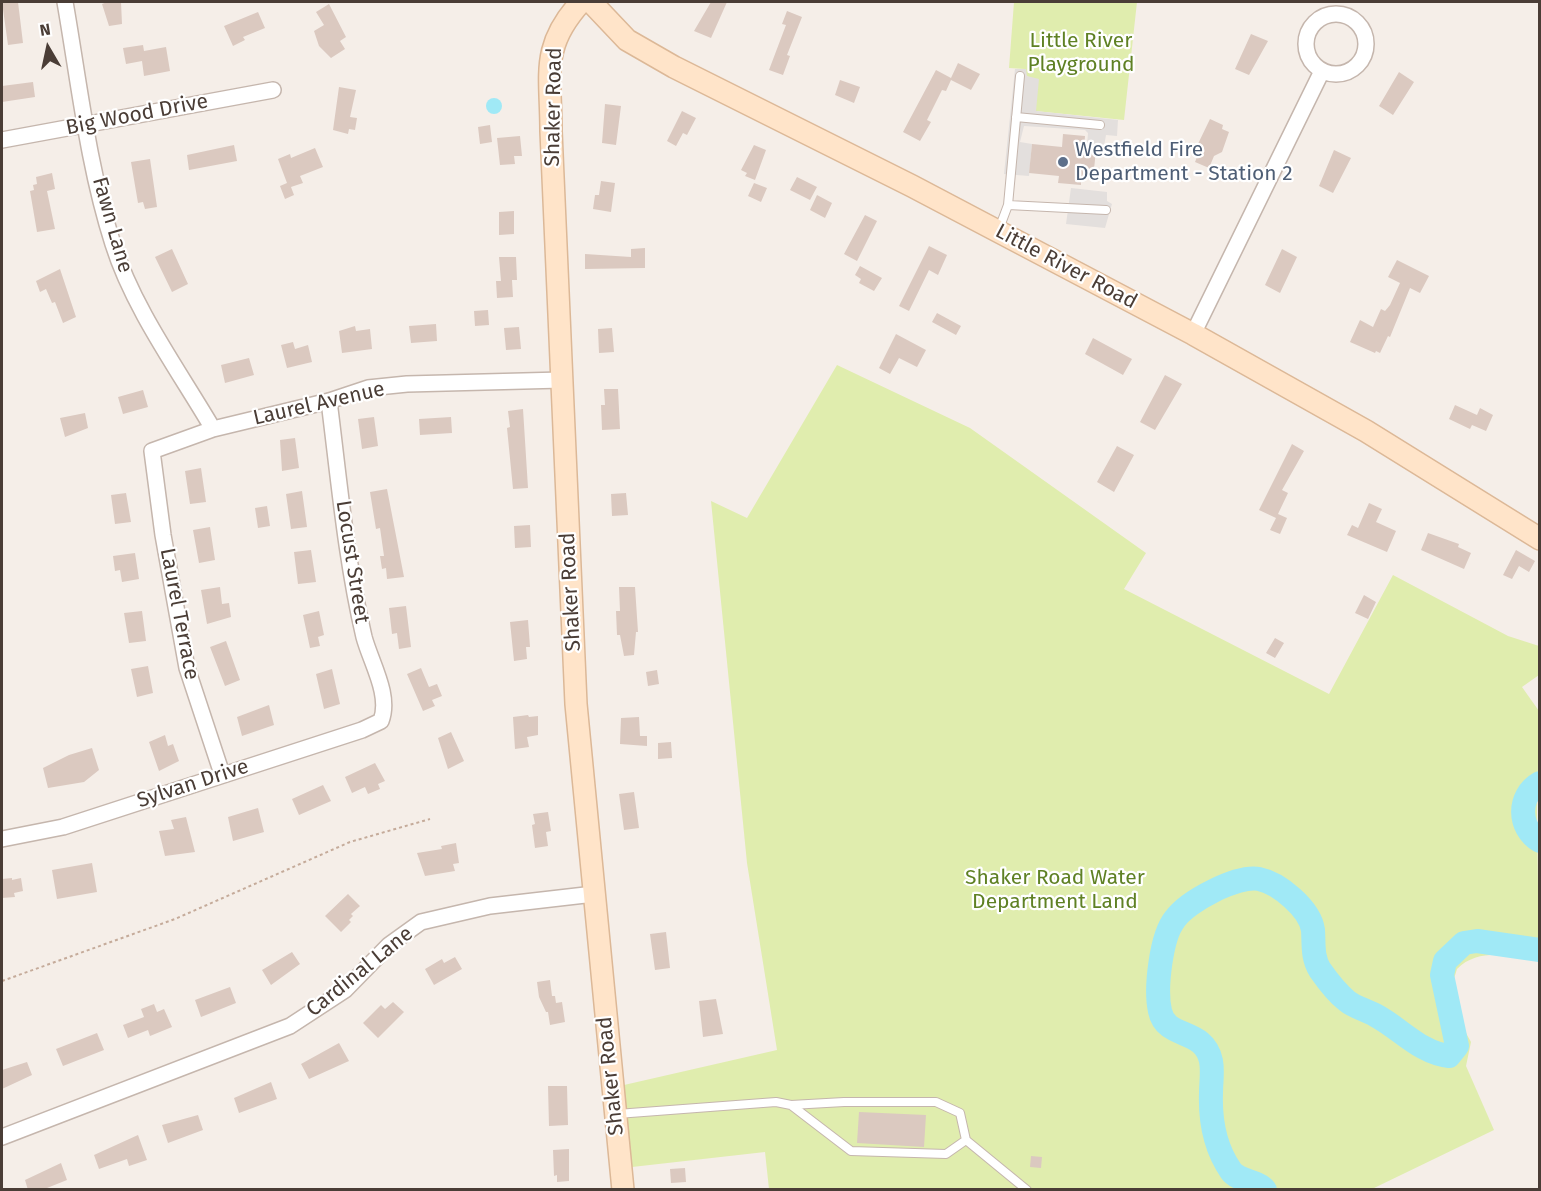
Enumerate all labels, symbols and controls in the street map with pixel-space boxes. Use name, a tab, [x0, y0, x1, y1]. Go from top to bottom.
north arrow	[18, 18, 78, 78]
text: N	[38, 20, 52, 40]
park label: Little River Playground	[1027, 28, 1135, 78]
street label: Shaker Road	[540, 47, 568, 167]
street label: Big Wood Drive	[64, 89, 210, 141]
place label: Westfield Fire Department - Station 2	[1075, 137, 1293, 187]
marker: Westfield Fire Department - Station 2	[1056, 155, 1070, 169]
street label: Fawn Lane	[86, 174, 138, 276]
street label: Little River Road	[991, 219, 1141, 315]
street label: Laurel Avenue	[251, 377, 387, 431]
street label: Locust Street	[330, 499, 374, 625]
street label: Shaker Road	[555, 532, 587, 652]
street label: Laurel Terrace	[154, 546, 204, 682]
street label: Sylvan Drive	[134, 754, 252, 814]
park label: Shaker Road Water Department Land	[965, 865, 1145, 915]
street label: Cardinal Lane	[302, 921, 418, 1023]
street label: Shaker Road	[592, 1015, 630, 1137]

